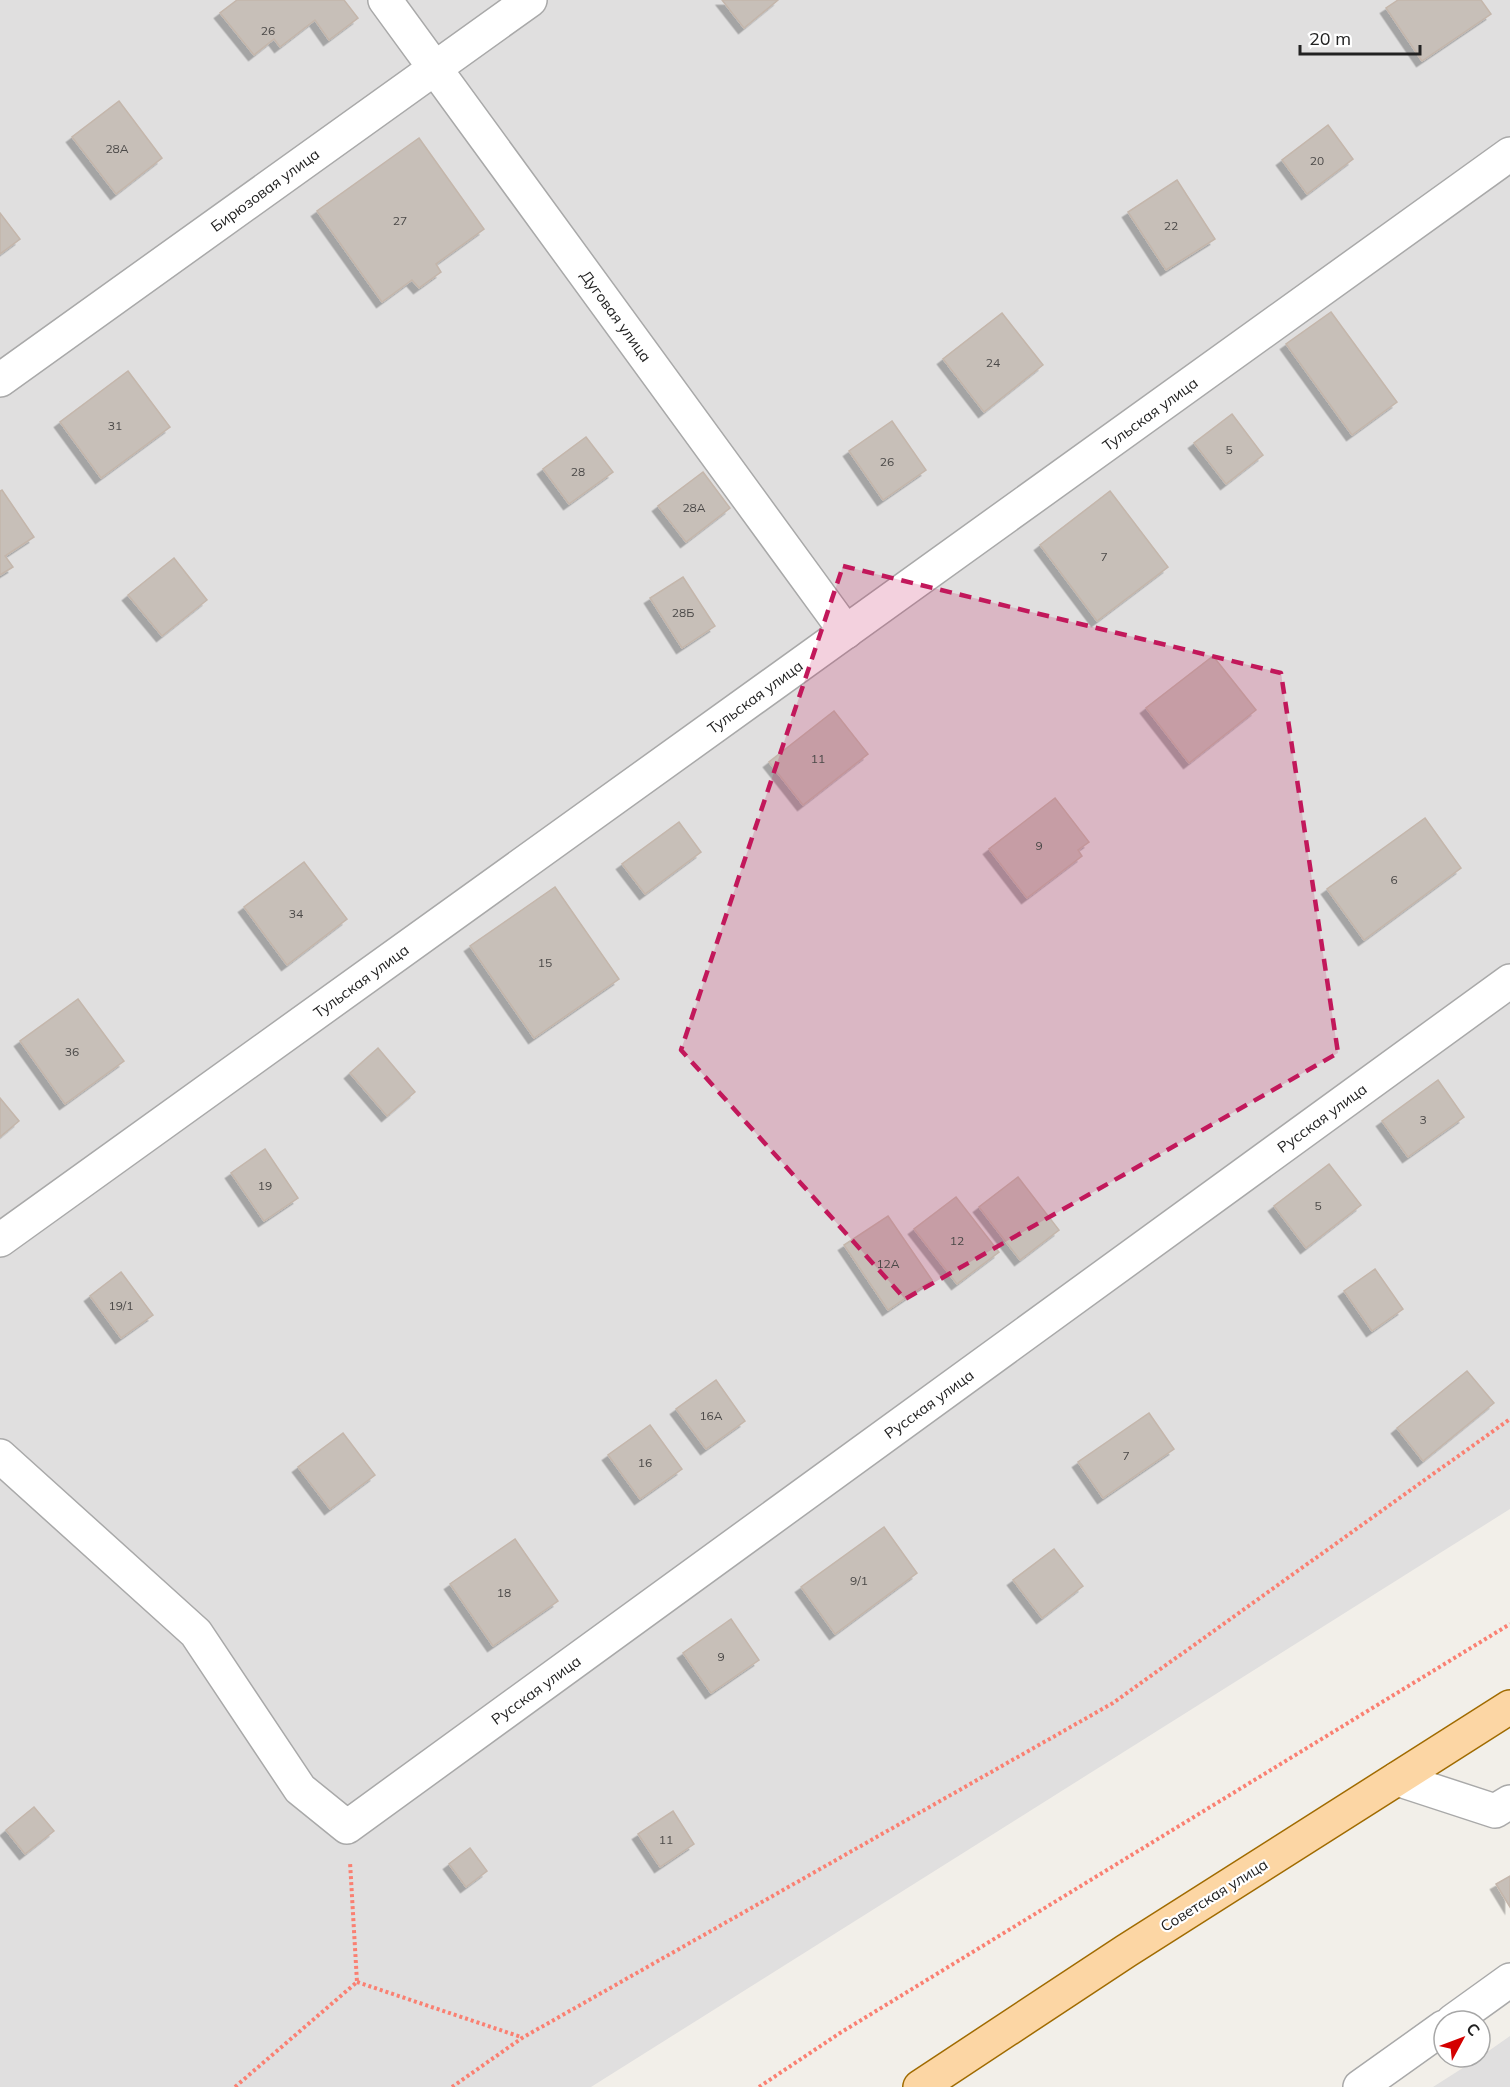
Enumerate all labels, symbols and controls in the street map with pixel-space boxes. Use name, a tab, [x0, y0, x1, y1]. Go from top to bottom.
scale bar	[1300, 18, 1420, 56]
house number: 26	[261, 23, 275, 38]
text: 20 m	[1309, 27, 1351, 50]
house number: 28А	[105, 141, 129, 156]
street label: Бирюзовая улица	[207, 144, 323, 236]
house number: 20	[1310, 153, 1324, 168]
house number: 27	[393, 213, 407, 228]
house number: 22	[1164, 218, 1178, 233]
street label: Дуговая улица	[576, 266, 656, 366]
house number: 24	[986, 355, 1000, 370]
street label: Тульская улица	[1099, 373, 1201, 455]
house number: 31	[108, 418, 122, 433]
house number: 5	[1225, 442, 1233, 457]
house number: 26	[880, 454, 894, 469]
house number: 28	[571, 464, 585, 479]
house number: 28А	[682, 500, 706, 515]
house number: 7	[1100, 549, 1108, 564]
house number: 28Б	[672, 605, 694, 620]
street label: Тульская улица	[704, 656, 806, 738]
house number: 11	[811, 751, 825, 766]
house number: 9	[1035, 838, 1043, 853]
house number: 6	[1390, 872, 1398, 887]
house number: 34	[289, 906, 303, 921]
street label: Тульская улица	[310, 940, 412, 1022]
house number: 15	[538, 955, 552, 970]
house number: 36	[65, 1044, 79, 1059]
street label: Русская улица	[1274, 1079, 1370, 1157]
house number: 3	[1419, 1112, 1427, 1127]
house number: 19	[258, 1178, 272, 1193]
house number: 5	[1314, 1198, 1322, 1213]
house number: 12	[950, 1233, 964, 1248]
house number: 12А	[876, 1256, 900, 1271]
house number: 19/1	[108, 1298, 134, 1313]
street label: Русская улица	[881, 1365, 977, 1443]
house number: 16А	[699, 1408, 723, 1423]
house number: 7	[1122, 1448, 1130, 1463]
house number: 16	[638, 1455, 652, 1470]
house number: 9/1	[850, 1573, 868, 1588]
house number: 18	[497, 1585, 511, 1600]
house number: 9	[717, 1649, 725, 1664]
street label: Русская улица	[488, 1651, 584, 1729]
house number: 11	[659, 1832, 673, 1847]
street label: Советская улица	[1157, 1854, 1271, 1936]
north arrow	[1432, 2009, 1492, 2069]
text: С	[1462, 2018, 1484, 2040]

